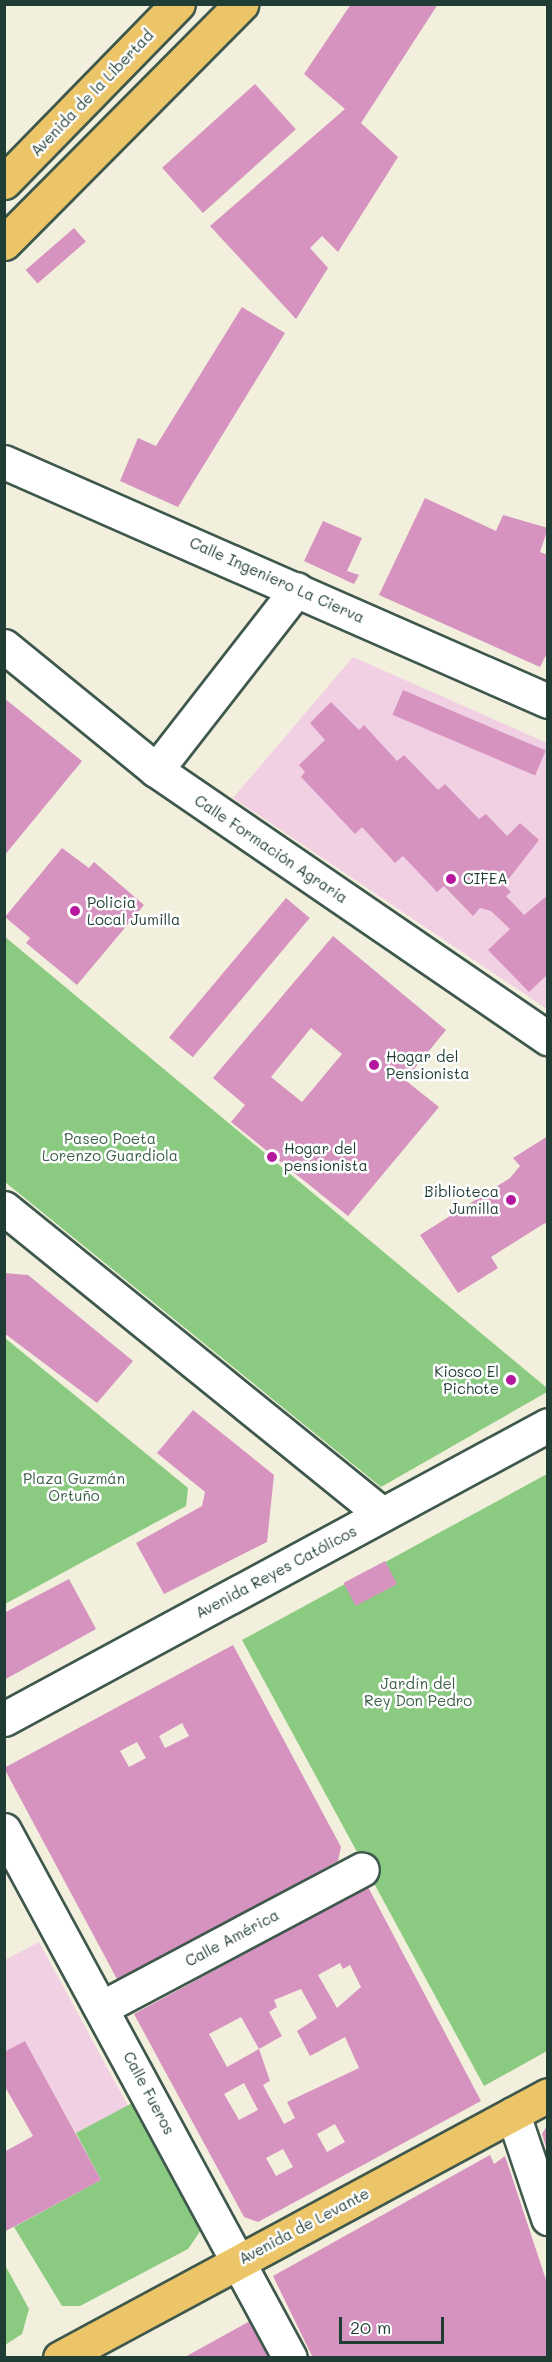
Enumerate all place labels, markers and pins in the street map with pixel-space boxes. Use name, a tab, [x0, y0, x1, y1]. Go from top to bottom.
place label: CIFEA	[463, 870, 508, 888]
marker: CIFEA	[444, 872, 458, 886]
place label: Policia Local Jumilla	[87, 893, 180, 928]
marker: Policia Local Jumilla	[68, 904, 82, 918]
place label: Hogar del Pensionista	[386, 1047, 470, 1082]
marker: Hogar del Pensionista	[367, 1058, 381, 1072]
place label: Hogar del pensionista	[284, 1139, 368, 1174]
marker: Hogar del pensionista	[265, 1150, 279, 1164]
place label: Biblioteca Jumilla	[424, 1182, 499, 1217]
marker: Biblioteca Jumilla	[504, 1193, 518, 1207]
place label: Kiosco El Pichote	[434, 1362, 499, 1397]
marker: Kiosco El Pichote	[504, 1373, 518, 1387]

